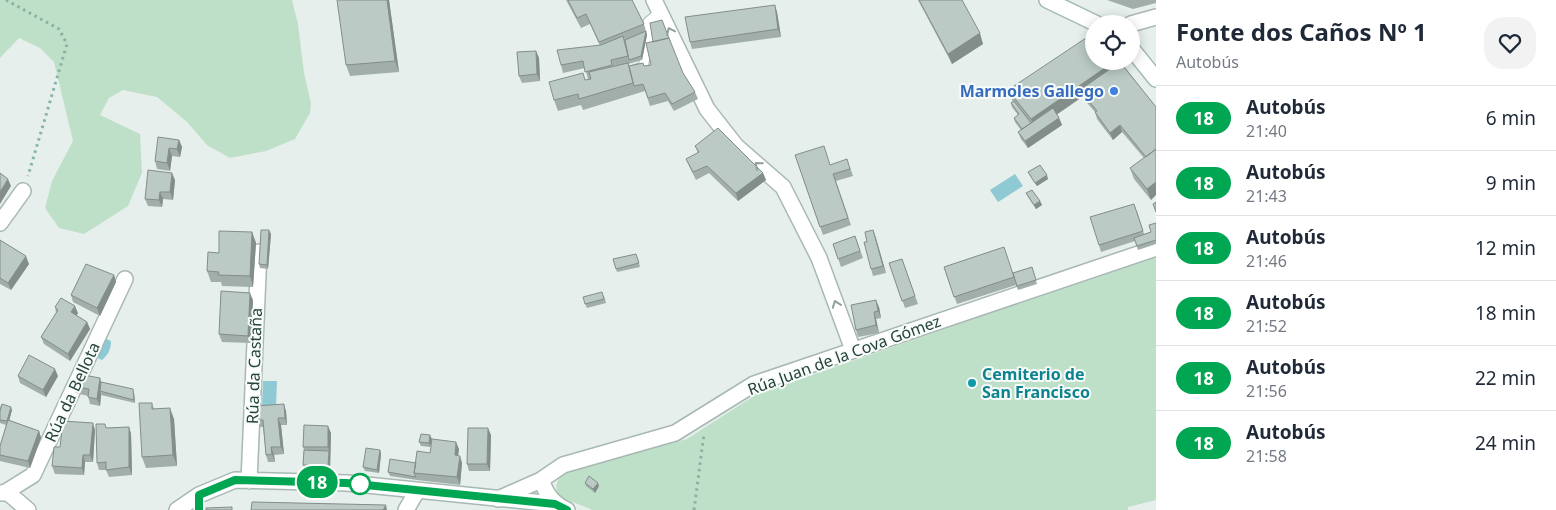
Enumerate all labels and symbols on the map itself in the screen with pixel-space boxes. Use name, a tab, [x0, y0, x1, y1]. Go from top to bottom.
one-way arrow	[666, 27, 677, 36]
place label: Marmoles Gallego	[960, 80, 1104, 102]
marker: Marmoles Gallego	[1108, 85, 1120, 97]
one-way arrow	[754, 162, 763, 171]
one-way arrow	[832, 301, 842, 309]
street label: Rúa da Castaña	[241, 307, 267, 425]
street label: Rúa Juan de la Cova Gómez	[744, 310, 944, 400]
street label: Rúa da Bellota	[39, 338, 105, 446]
place label: Cemiterio de San Francisco	[982, 363, 1090, 403]
marker: Cemiterio de San Francisco	[966, 377, 978, 389]
line badge: 18	[294, 466, 340, 498]
unlabelled marker	[349, 473, 371, 495]

